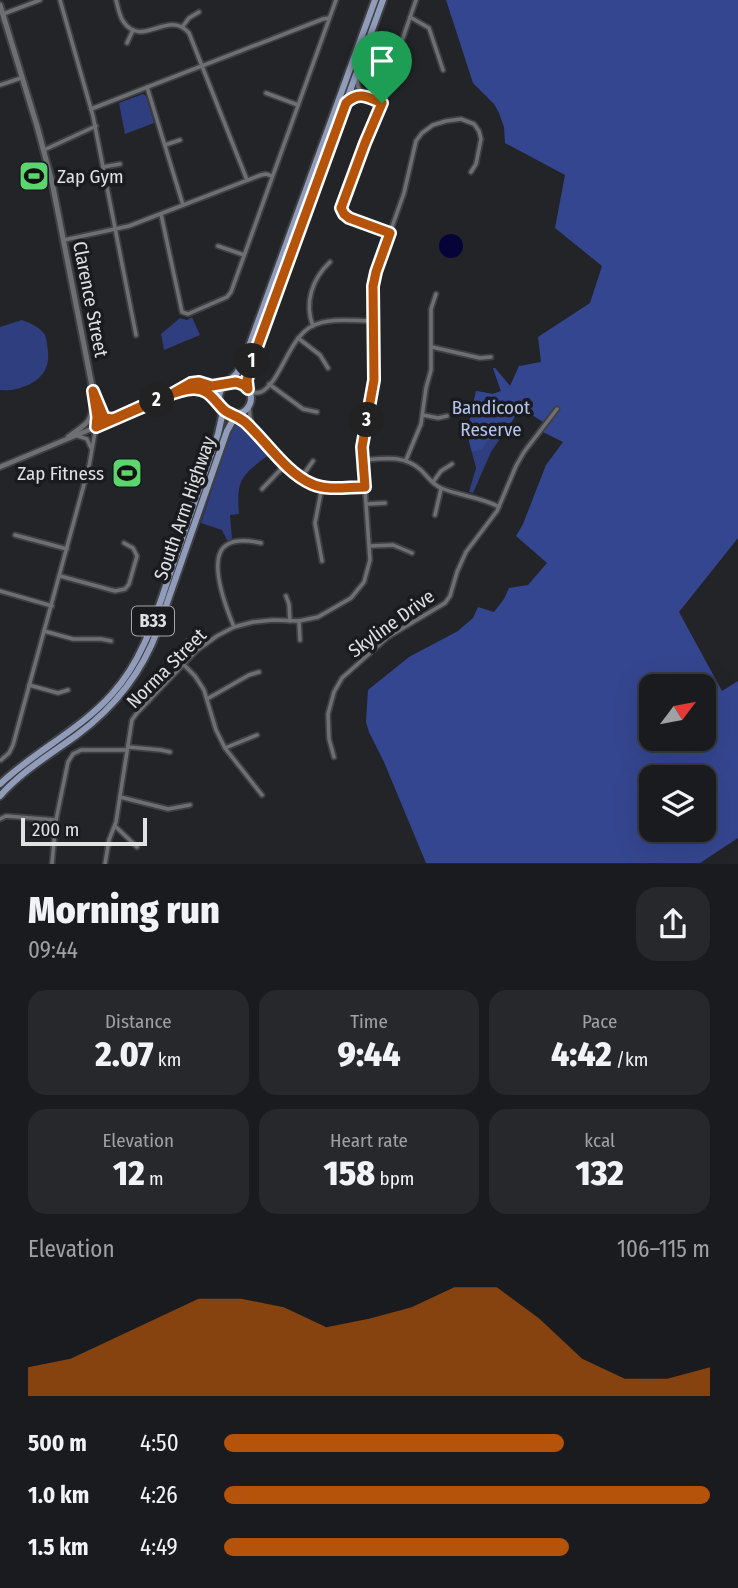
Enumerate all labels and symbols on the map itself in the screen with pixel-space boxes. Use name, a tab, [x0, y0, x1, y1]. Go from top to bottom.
pin	[352, 31, 412, 103]
sports icon: Zap Gym	[17, 159, 51, 193]
place label: Zap Gym	[57, 165, 124, 188]
street label: Clarence Street	[68, 239, 113, 360]
pin: 1	[234, 344, 270, 378]
pin: 2	[140, 382, 174, 418]
park label: Bandicoot Reserve	[452, 396, 531, 441]
pin: 3	[350, 402, 384, 438]
street label: South Arm Highway	[149, 433, 220, 583]
sports icon: Zap Fitness	[110, 456, 144, 490]
place label: Zap Fitness	[17, 462, 104, 485]
street label: Skyline Drive	[344, 585, 439, 662]
road number: B33	[132, 606, 174, 636]
street label: Norma Street	[122, 623, 212, 713]
north arrow	[639, 674, 716, 751]
scale bar	[21, 814, 147, 846]

